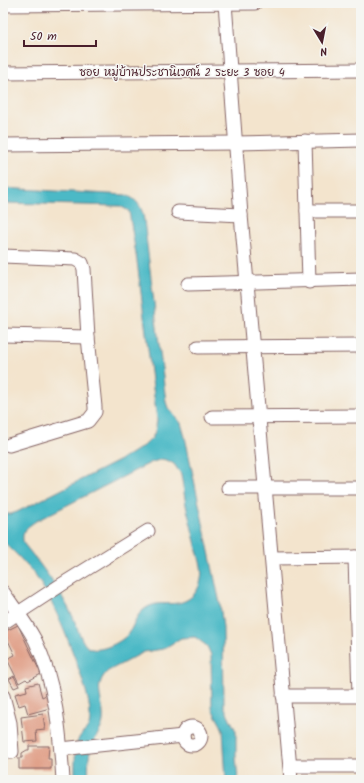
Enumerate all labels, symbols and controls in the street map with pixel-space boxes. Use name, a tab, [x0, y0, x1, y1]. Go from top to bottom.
scale bar	[24, 22, 96, 48]
north arrow	[302, 22, 342, 62]
text: 50 m	[30, 27, 57, 46]
text: N	[319, 41, 329, 60]
street label: ซอย หมู่บ้านประชานิเวศน์ 2 ระยะ 3 ซอย 4	[79, 64, 285, 82]

